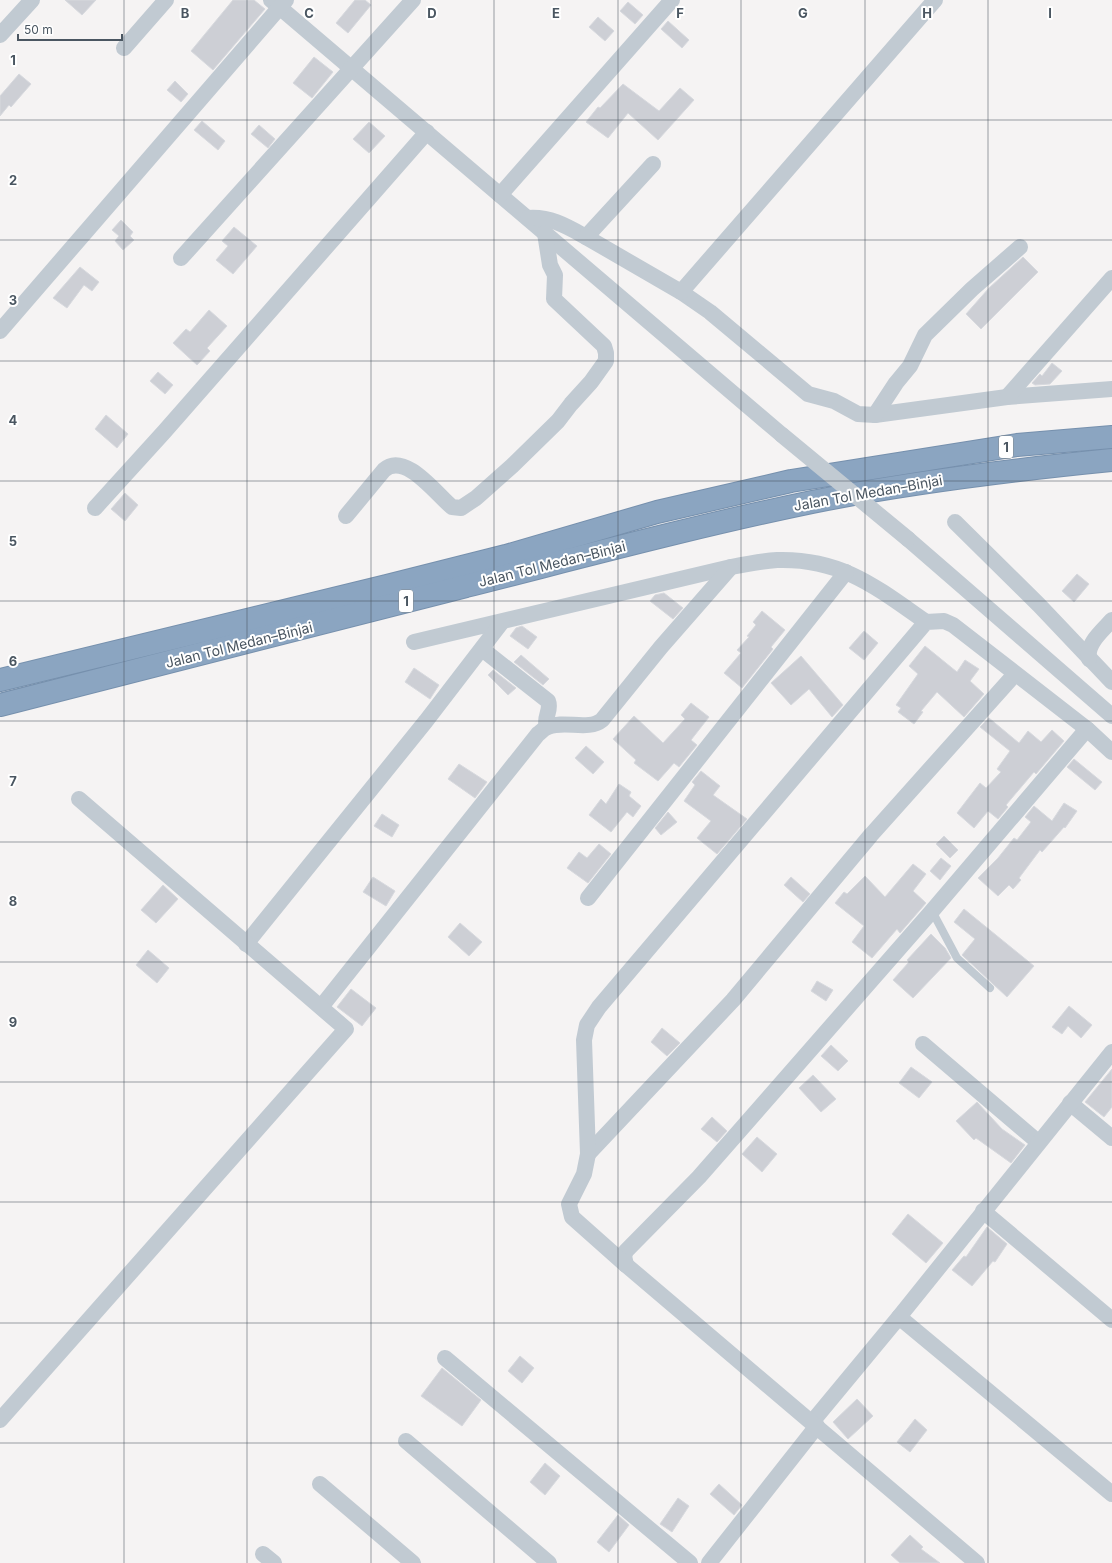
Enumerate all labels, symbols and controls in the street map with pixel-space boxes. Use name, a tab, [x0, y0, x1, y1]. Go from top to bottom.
text: B	[181, 5, 190, 21]
text: C	[304, 5, 314, 21]
text: D	[427, 5, 437, 21]
text: E	[552, 5, 560, 21]
text: F	[676, 5, 684, 21]
text: G	[798, 5, 808, 21]
text: H	[922, 5, 932, 21]
text: I	[1048, 5, 1052, 21]
scale bar	[18, 16, 122, 42]
text: 50 m	[24, 22, 53, 37]
text: 1	[10, 52, 16, 68]
text: 2	[9, 172, 17, 188]
text: 3	[9, 292, 17, 308]
text: 4	[9, 412, 18, 428]
road number: 1	[999, 436, 1013, 458]
street label: Jalan Tol Medan–Binjai	[792, 471, 944, 514]
text: 5	[9, 533, 17, 549]
street label: Jalan Tol Medan–Binjai	[477, 537, 627, 590]
road number: 1	[399, 590, 413, 612]
street label: Jalan Tol Medan–Binjai	[164, 618, 314, 671]
text: 6	[9, 653, 17, 669]
text: 7	[9, 773, 17, 789]
text: 8	[9, 893, 17, 909]
text: 9	[9, 1014, 17, 1030]

